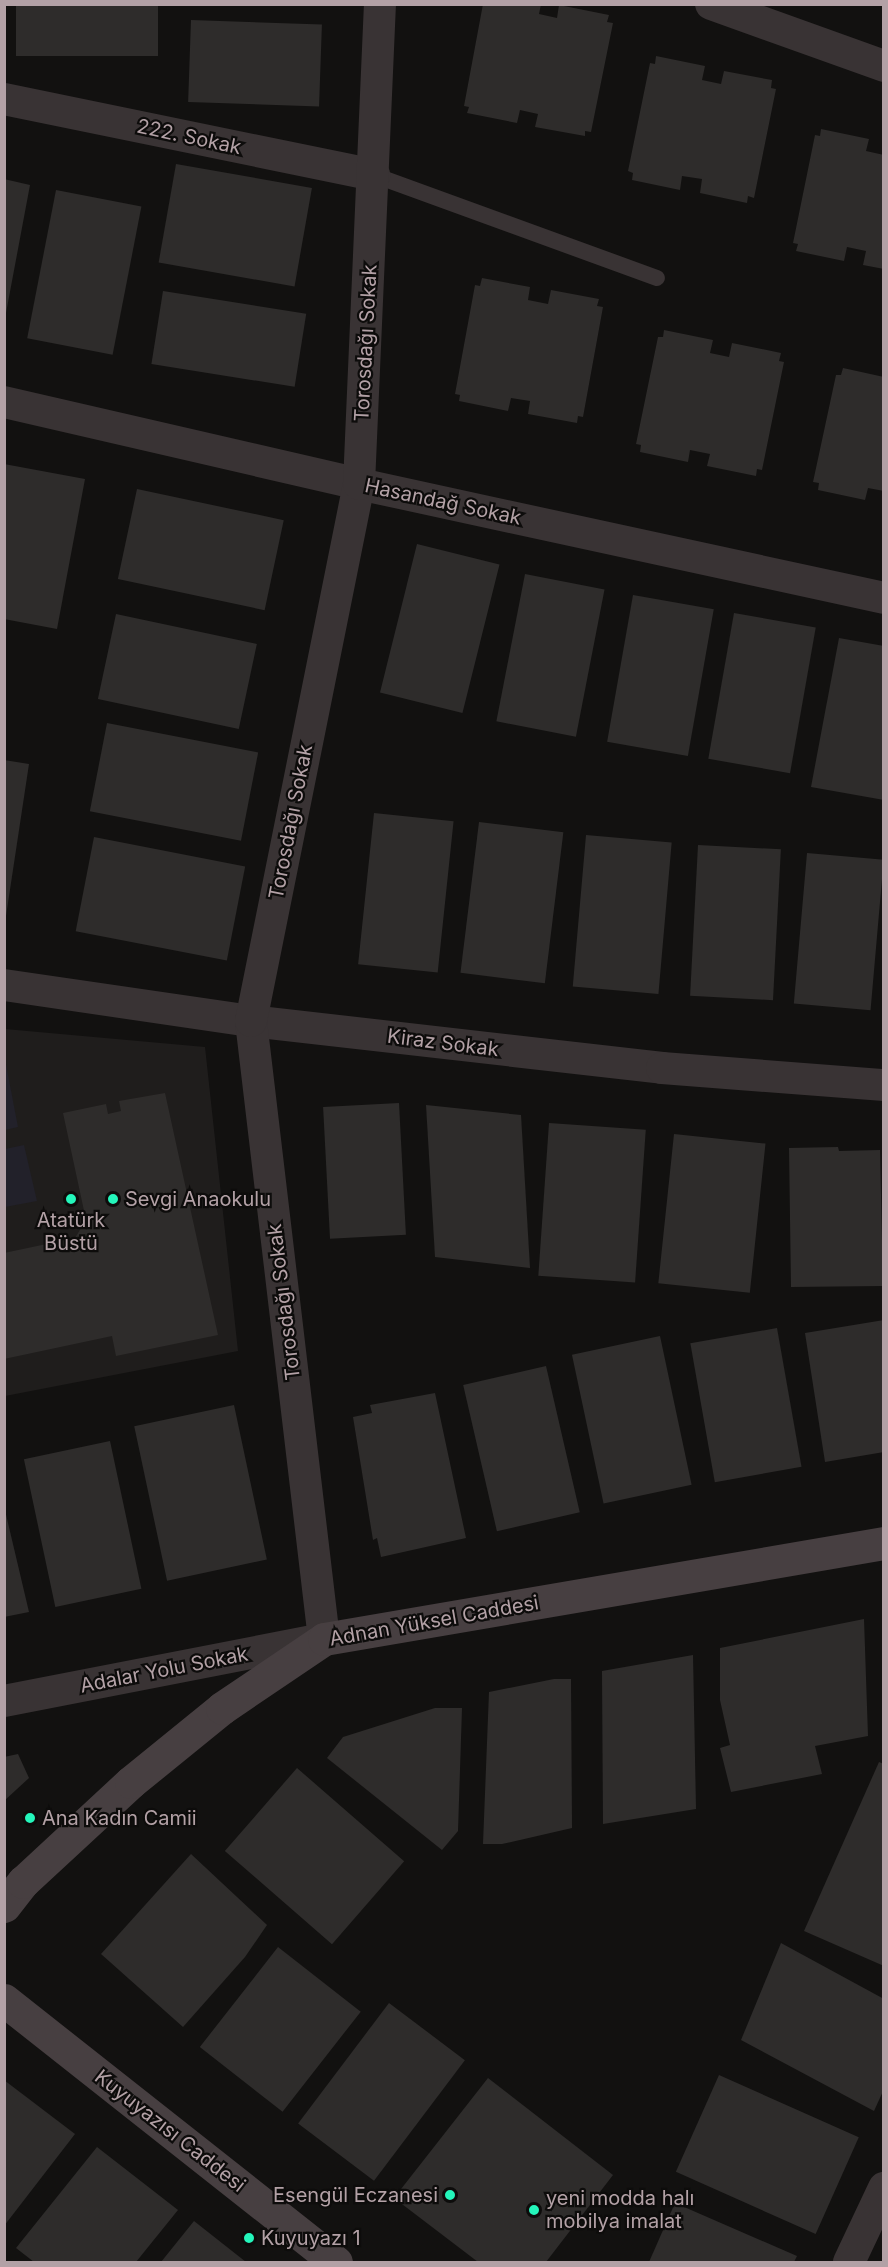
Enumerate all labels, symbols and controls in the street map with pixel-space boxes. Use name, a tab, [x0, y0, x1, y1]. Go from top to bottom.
street label: 222. Sokak	[135, 114, 243, 160]
street label: Torosdağı Sokak	[350, 264, 382, 422]
street label: Hasandağ Sokak	[363, 474, 523, 530]
street label: Torosdağı Sokak	[264, 743, 318, 901]
street label: Kiraz Sokak	[386, 1024, 500, 1062]
place label: Sevgi Anaokulu	[125, 1187, 271, 1211]
marker: Atatürk Büstü	[64, 1192, 78, 1206]
marker: Sevgi Anaokulu	[106, 1192, 120, 1206]
place label: Atatürk Büstü	[37, 1208, 105, 1255]
street label: Torosdağı Sokak	[263, 1222, 305, 1382]
street label: Adnan Yüksel Caddesi	[327, 1591, 541, 1651]
street label: Adalar Yolu Sokak	[78, 1642, 250, 1698]
place label: Ana Kadın Camii	[42, 1806, 197, 1830]
marker: Ana Kadın Camii	[23, 1811, 37, 1825]
street label: Kuyuyazısı Caddesi	[90, 2065, 250, 2197]
place label: Esengül Eczanesi	[273, 2183, 438, 2207]
place label: yeni modda halı mobilya imalat	[546, 2186, 694, 2233]
marker: Esengül Eczanesi	[443, 2188, 457, 2202]
marker: yeni modda halı mobilya imalat	[527, 2203, 541, 2217]
place label: Kuyuyazı 1	[261, 2226, 361, 2250]
marker: Kuyuyazı 1	[242, 2231, 256, 2245]

